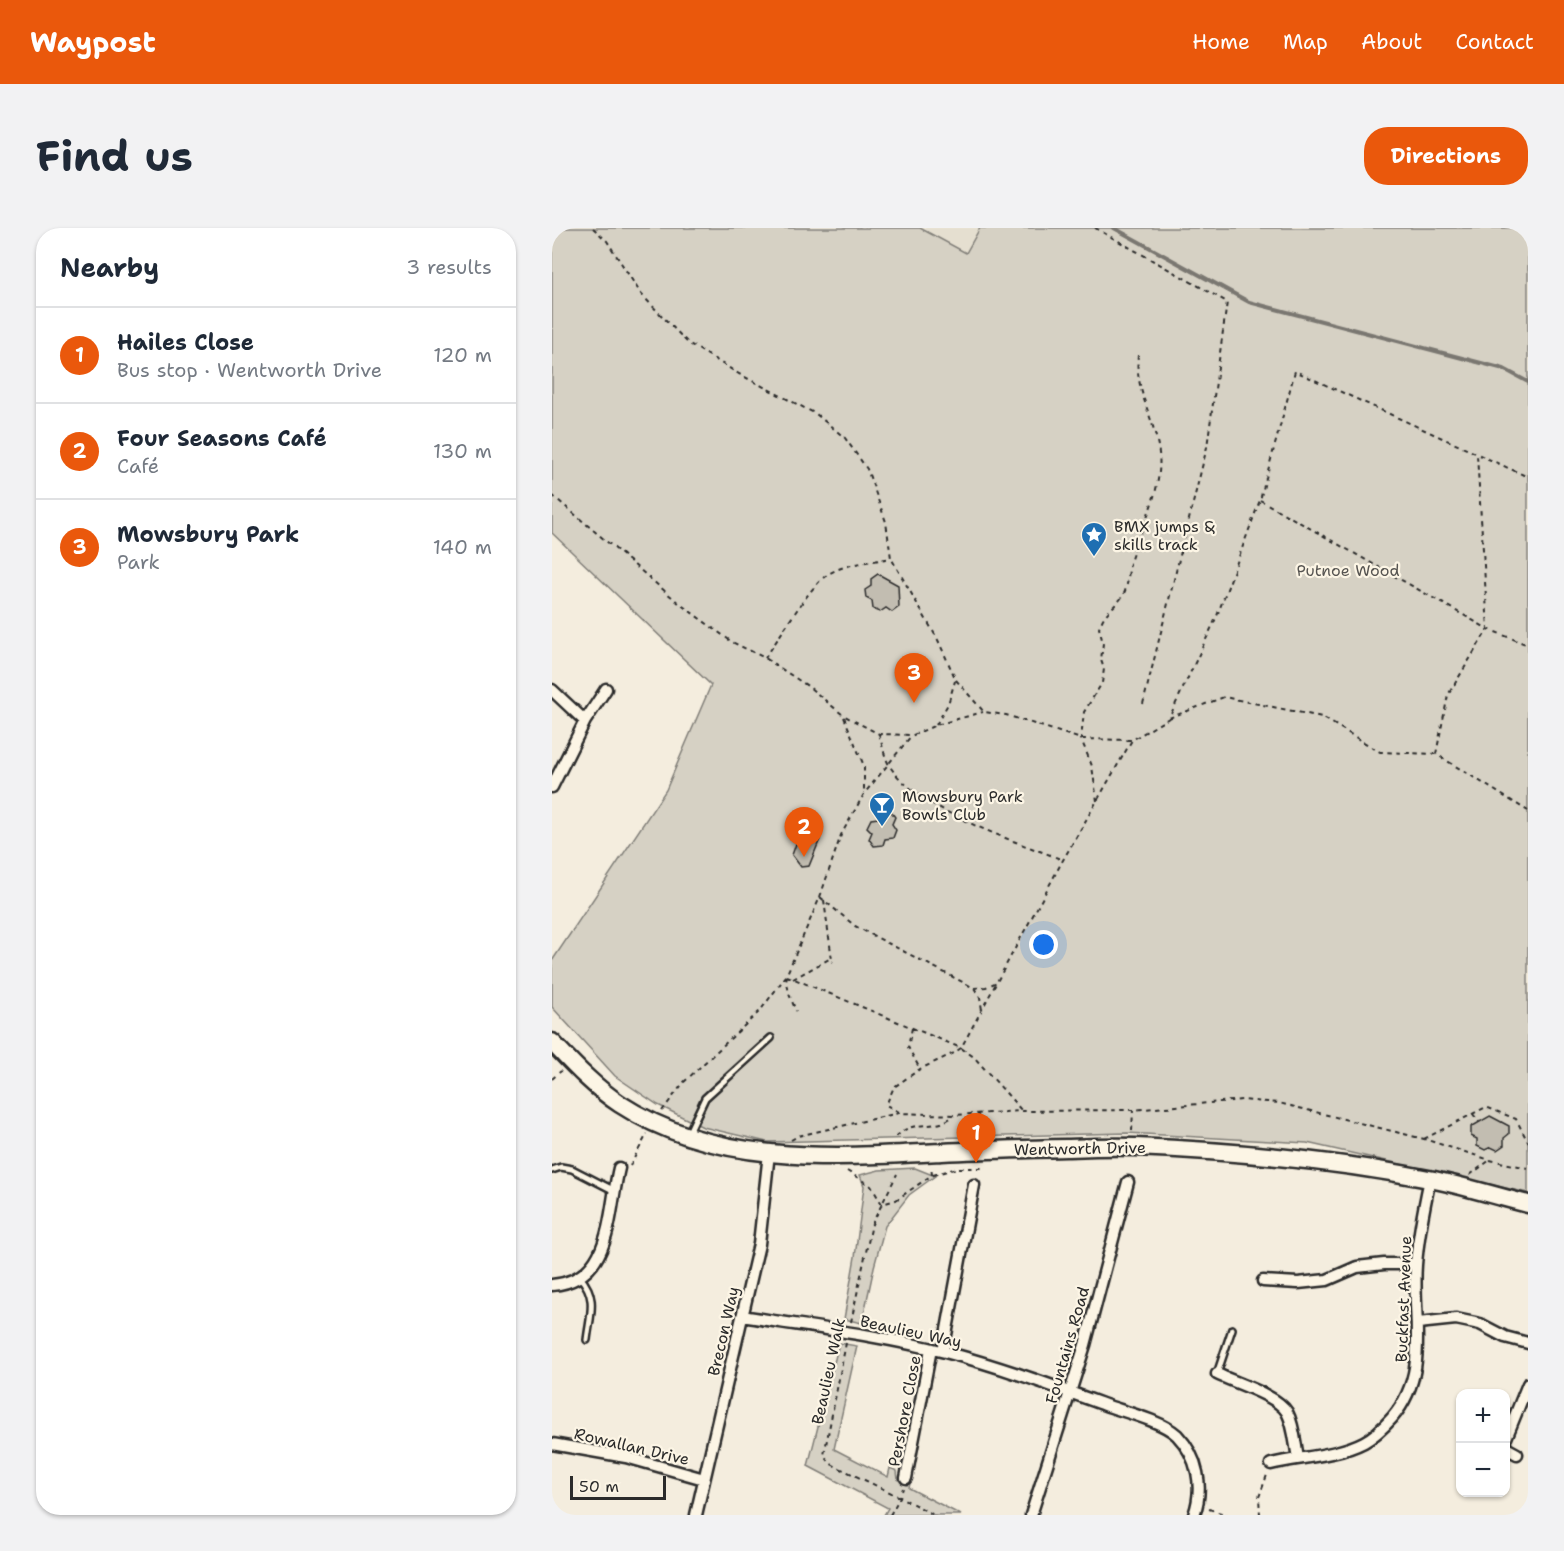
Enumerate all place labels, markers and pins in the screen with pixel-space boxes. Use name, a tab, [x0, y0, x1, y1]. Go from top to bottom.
place label: BMX jumps & skills track	[1114, 516, 1215, 555]
place icon: BMX jumps & skills track	[1079, 520, 1109, 558]
pin: 3	[894, 654, 934, 703]
place label: Mowsbury Park Bowls Club	[902, 786, 1023, 825]
bar icon: Mowsbury Park Bowls Club	[867, 790, 897, 828]
pin: 2	[784, 808, 824, 857]
pin: 1	[956, 1114, 996, 1163]

